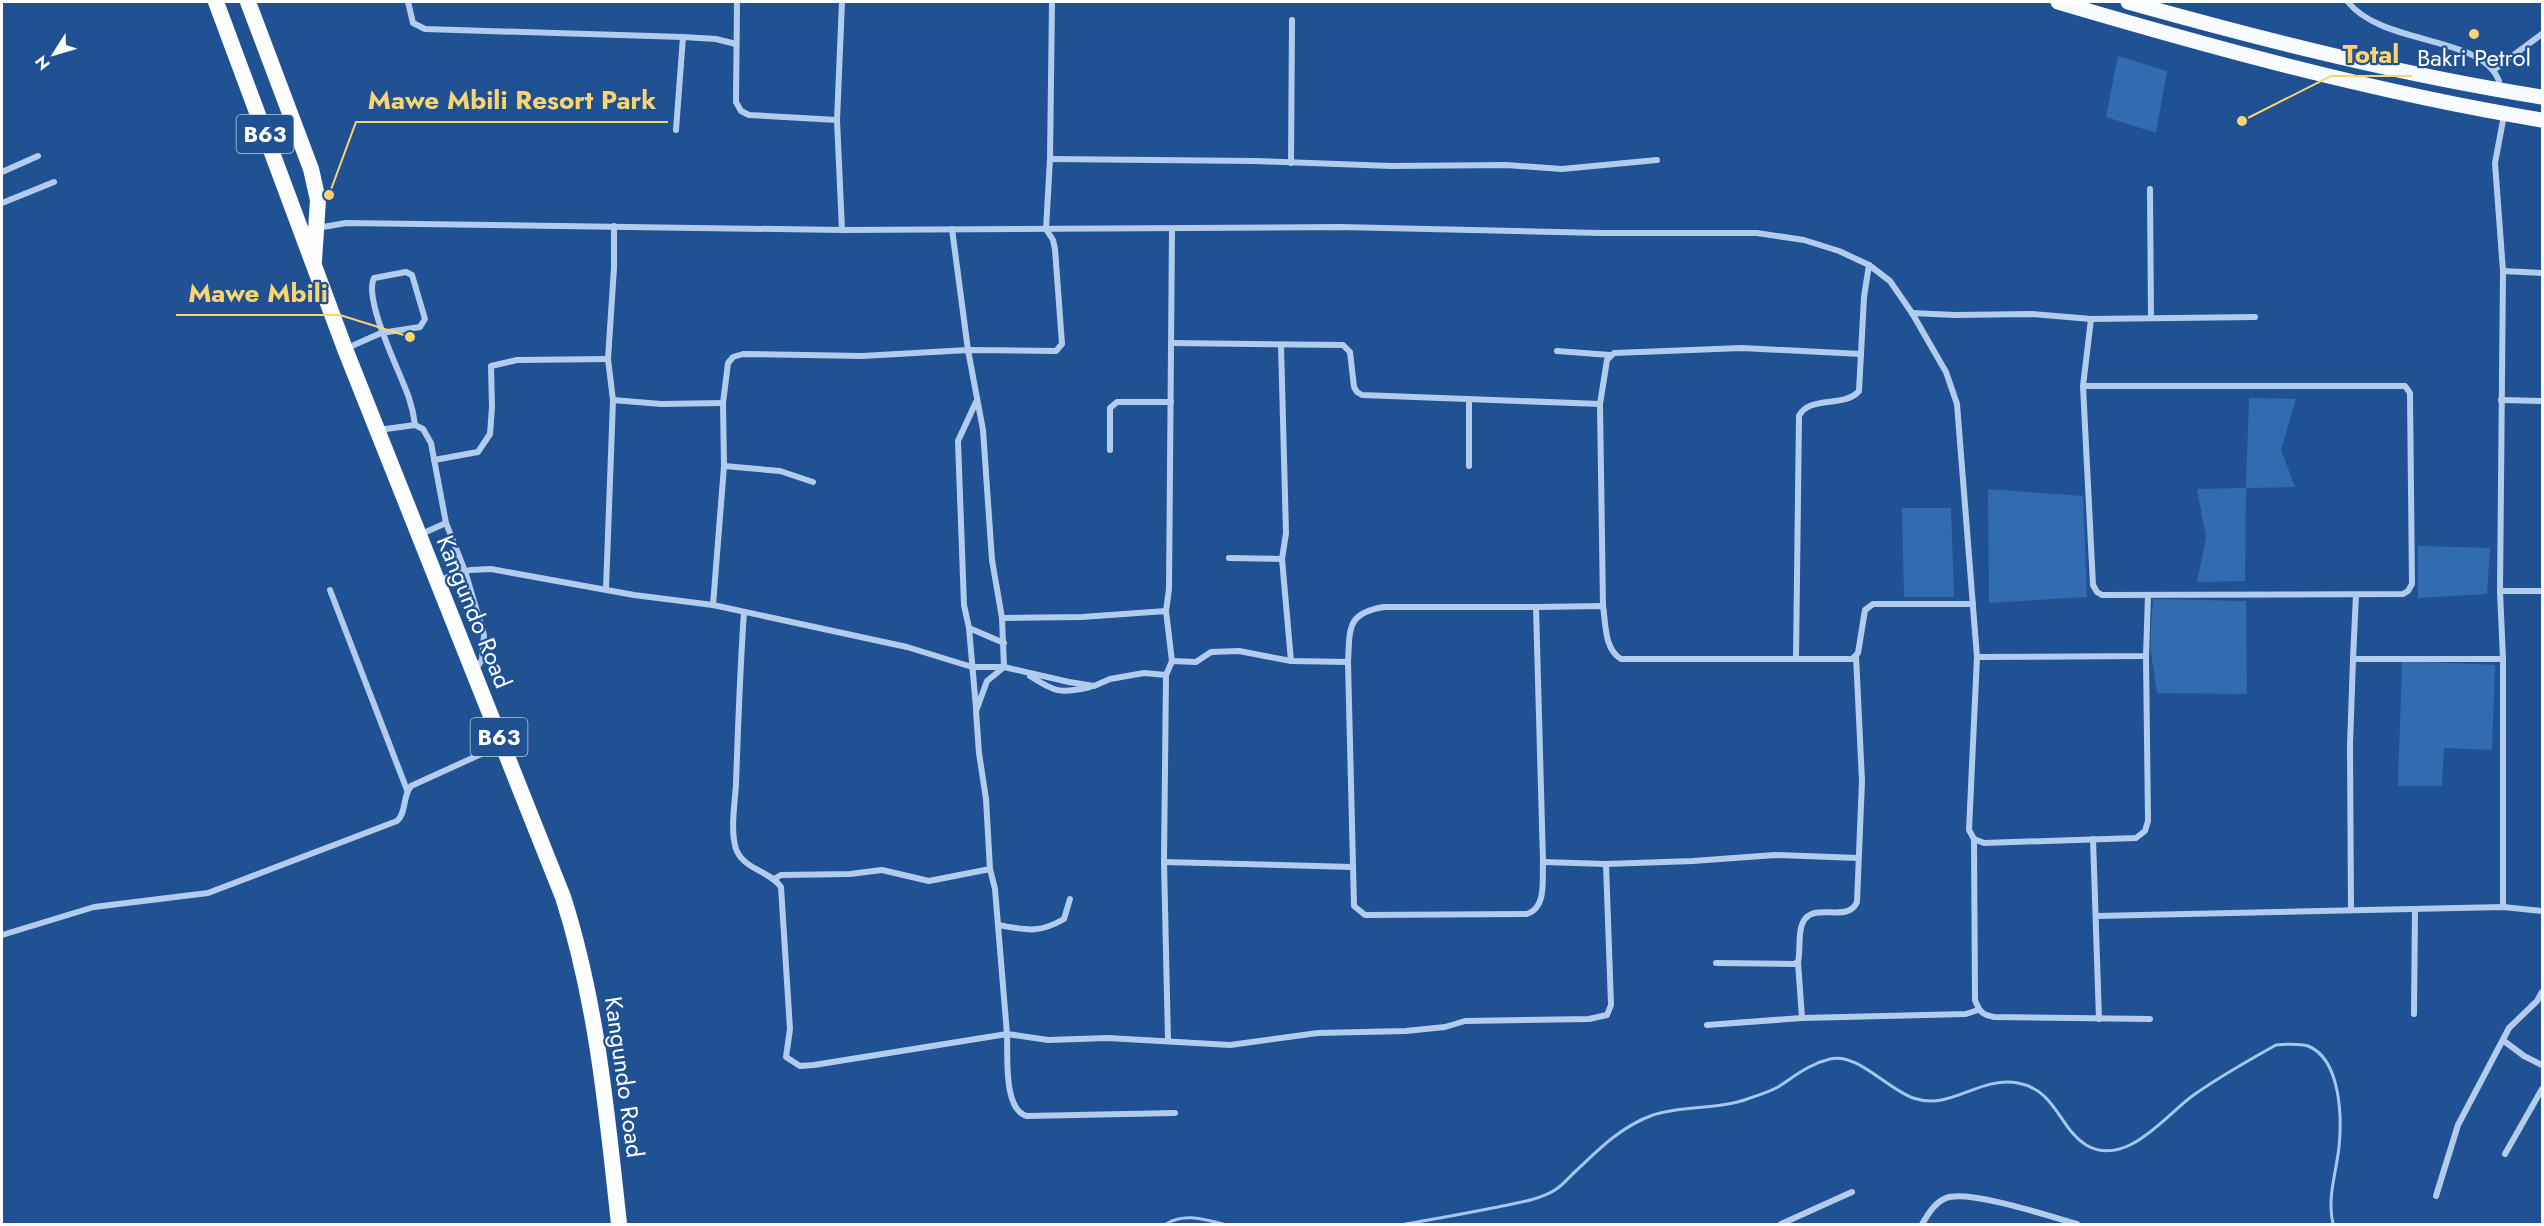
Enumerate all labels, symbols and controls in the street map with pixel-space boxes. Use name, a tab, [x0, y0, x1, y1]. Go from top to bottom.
north arrow	[24, 24, 84, 84]
marker: Bakri Petrol	[2467, 27, 2481, 41]
callout: Total	[2331, 32, 2412, 76]
text: Total	[2343, 35, 2399, 73]
place label: Bakri Petrol	[2417, 40, 2531, 75]
text: N	[29, 51, 55, 75]
callout: Mawe Mbili Resort Park	[356, 78, 668, 122]
text: Mawe Mbili Resort Park	[368, 81, 656, 119]
road number: B63	[236, 115, 294, 153]
callout: Mawe Mbili	[176, 271, 340, 315]
text: Mawe Mbili	[188, 274, 328, 312]
street label: Kangundo Road	[428, 530, 521, 694]
road number: B63	[470, 718, 528, 756]
street label: Kangundo Road	[596, 994, 653, 1160]

